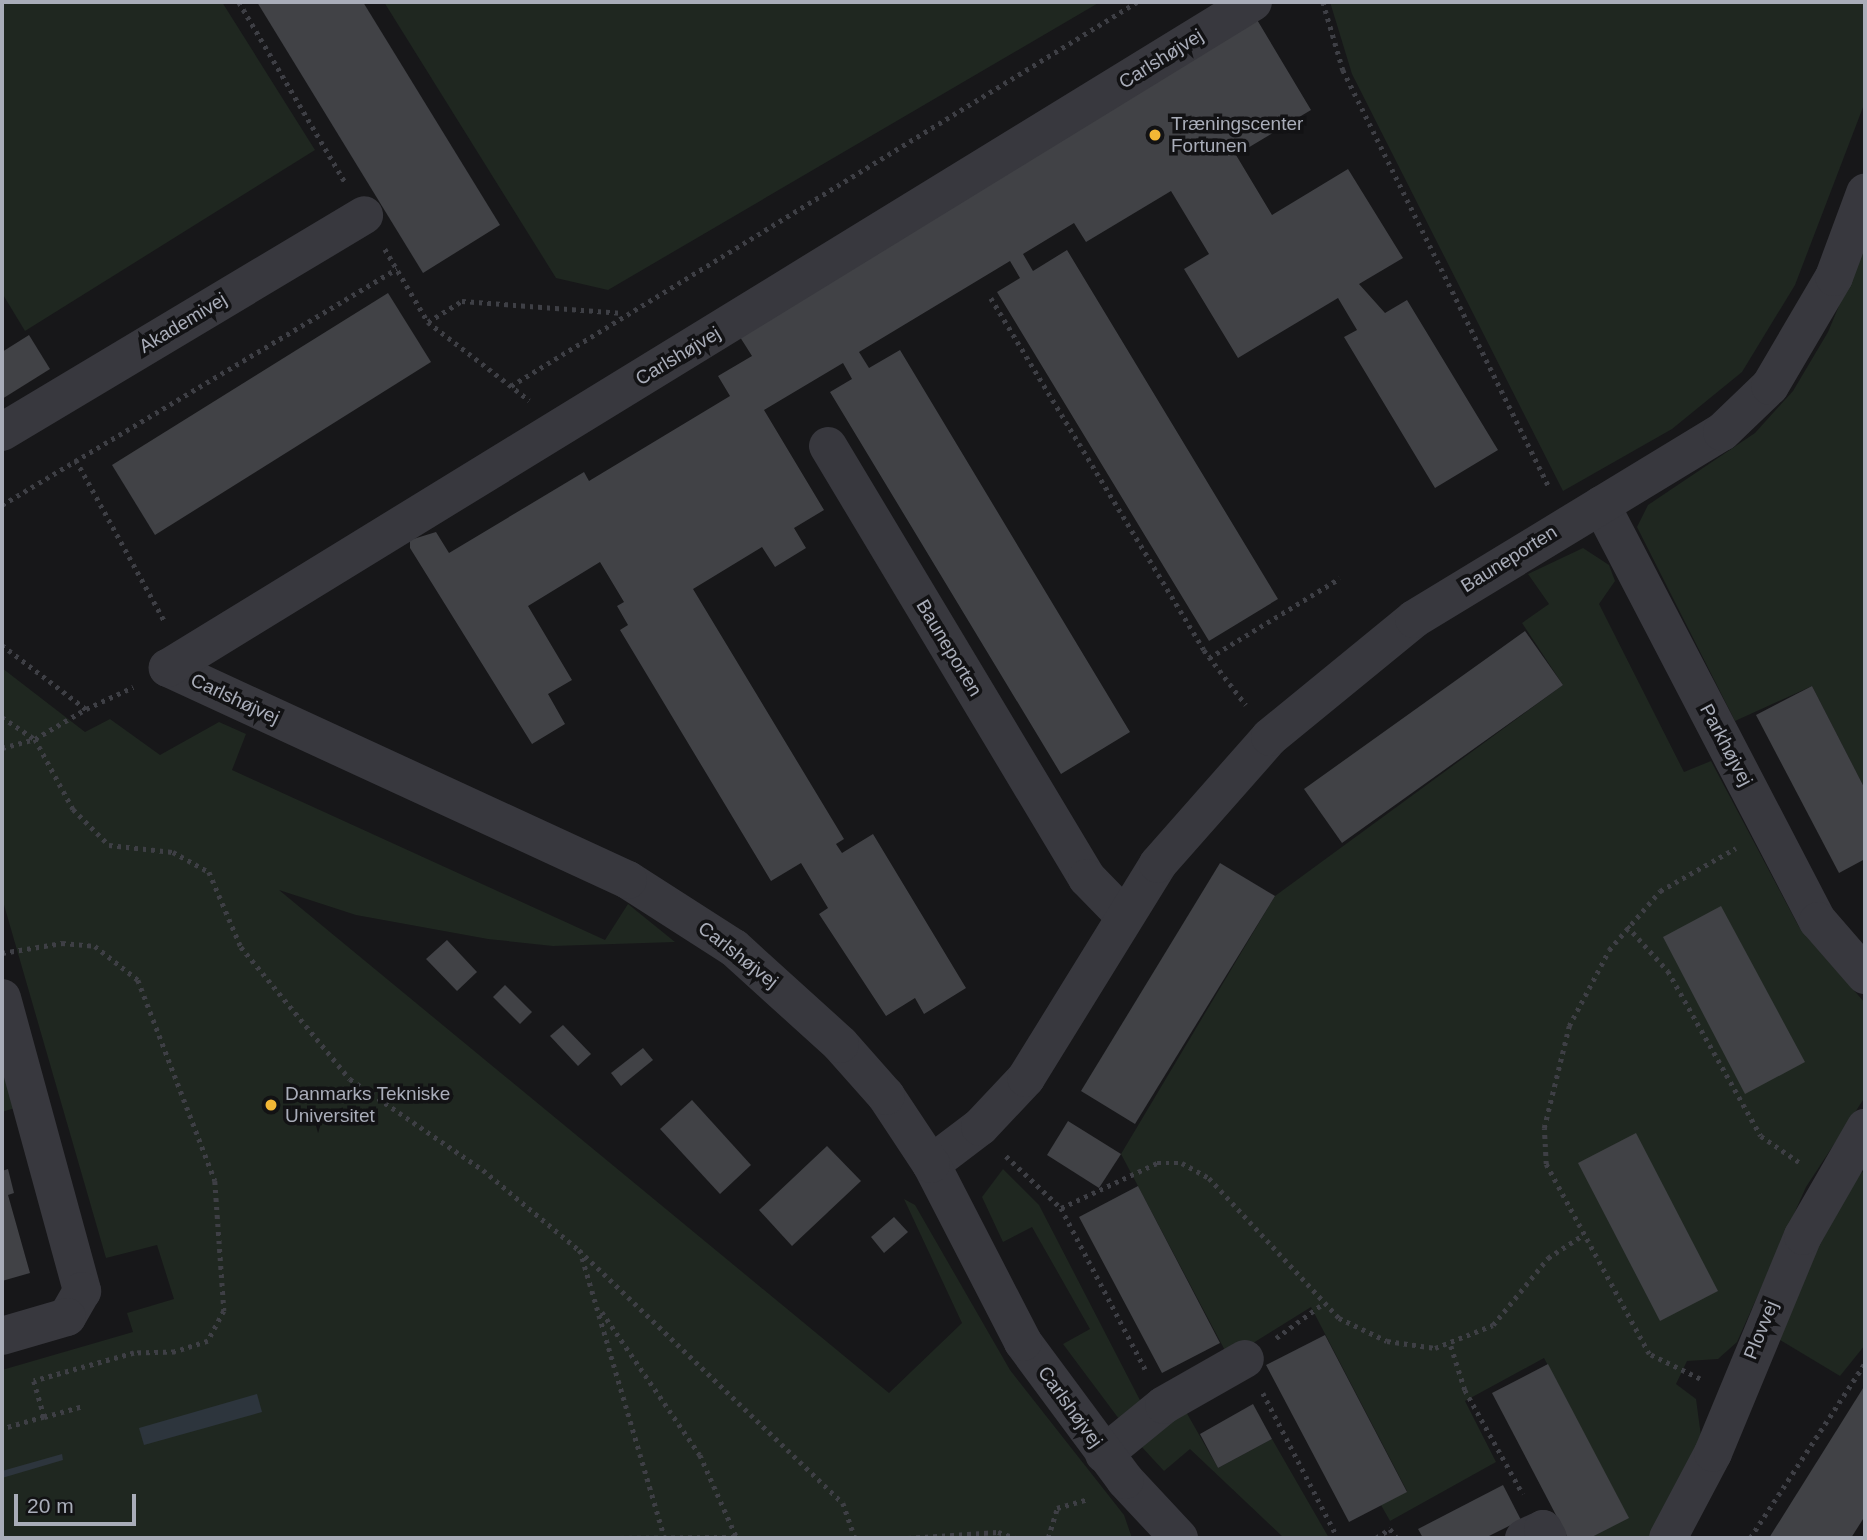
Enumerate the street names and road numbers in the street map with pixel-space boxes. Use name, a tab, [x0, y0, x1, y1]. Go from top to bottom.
street label: Carlshøjvej	[1115, 24, 1207, 94]
street label: Akademivej	[135, 288, 231, 358]
street label: Carlshøjvej	[631, 322, 725, 390]
street label: Bauneporten	[1457, 521, 1561, 597]
street label: Bauneporten	[911, 595, 987, 701]
street label: Carlshøjvej	[187, 669, 283, 729]
street label: Parkhøjvej	[1695, 700, 1757, 790]
street label: Carlshøjvej	[694, 917, 782, 993]
street label: Plovvej	[1739, 1297, 1783, 1363]
street label: Carlshøjvej	[1033, 1362, 1107, 1452]

